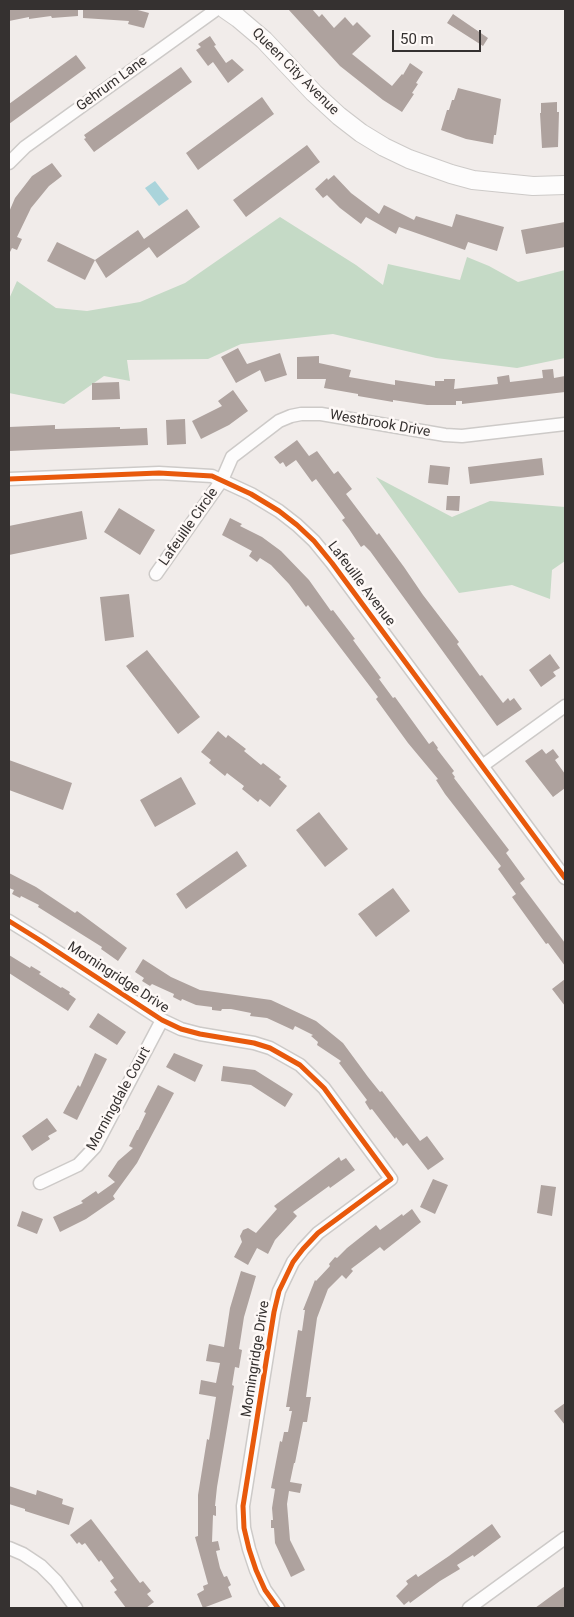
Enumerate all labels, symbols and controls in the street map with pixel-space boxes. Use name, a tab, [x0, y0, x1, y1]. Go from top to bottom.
scale bar	[394, 20, 483, 52]
street label: Queen City Avenue	[248, 25, 342, 119]
text: 50 m	[400, 30, 434, 48]
street label: Gehrum Lane	[73, 53, 151, 115]
street label: Westbrook Drive	[328, 407, 432, 441]
street label: Lafeuille Circle	[156, 485, 222, 569]
street label: Lafeuille Avenue	[324, 538, 398, 630]
street label: Morningridge Drive	[64, 939, 172, 1017]
street label: Morningdale Court	[84, 1044, 154, 1154]
street label: Morningridge Drive	[238, 1299, 274, 1419]

